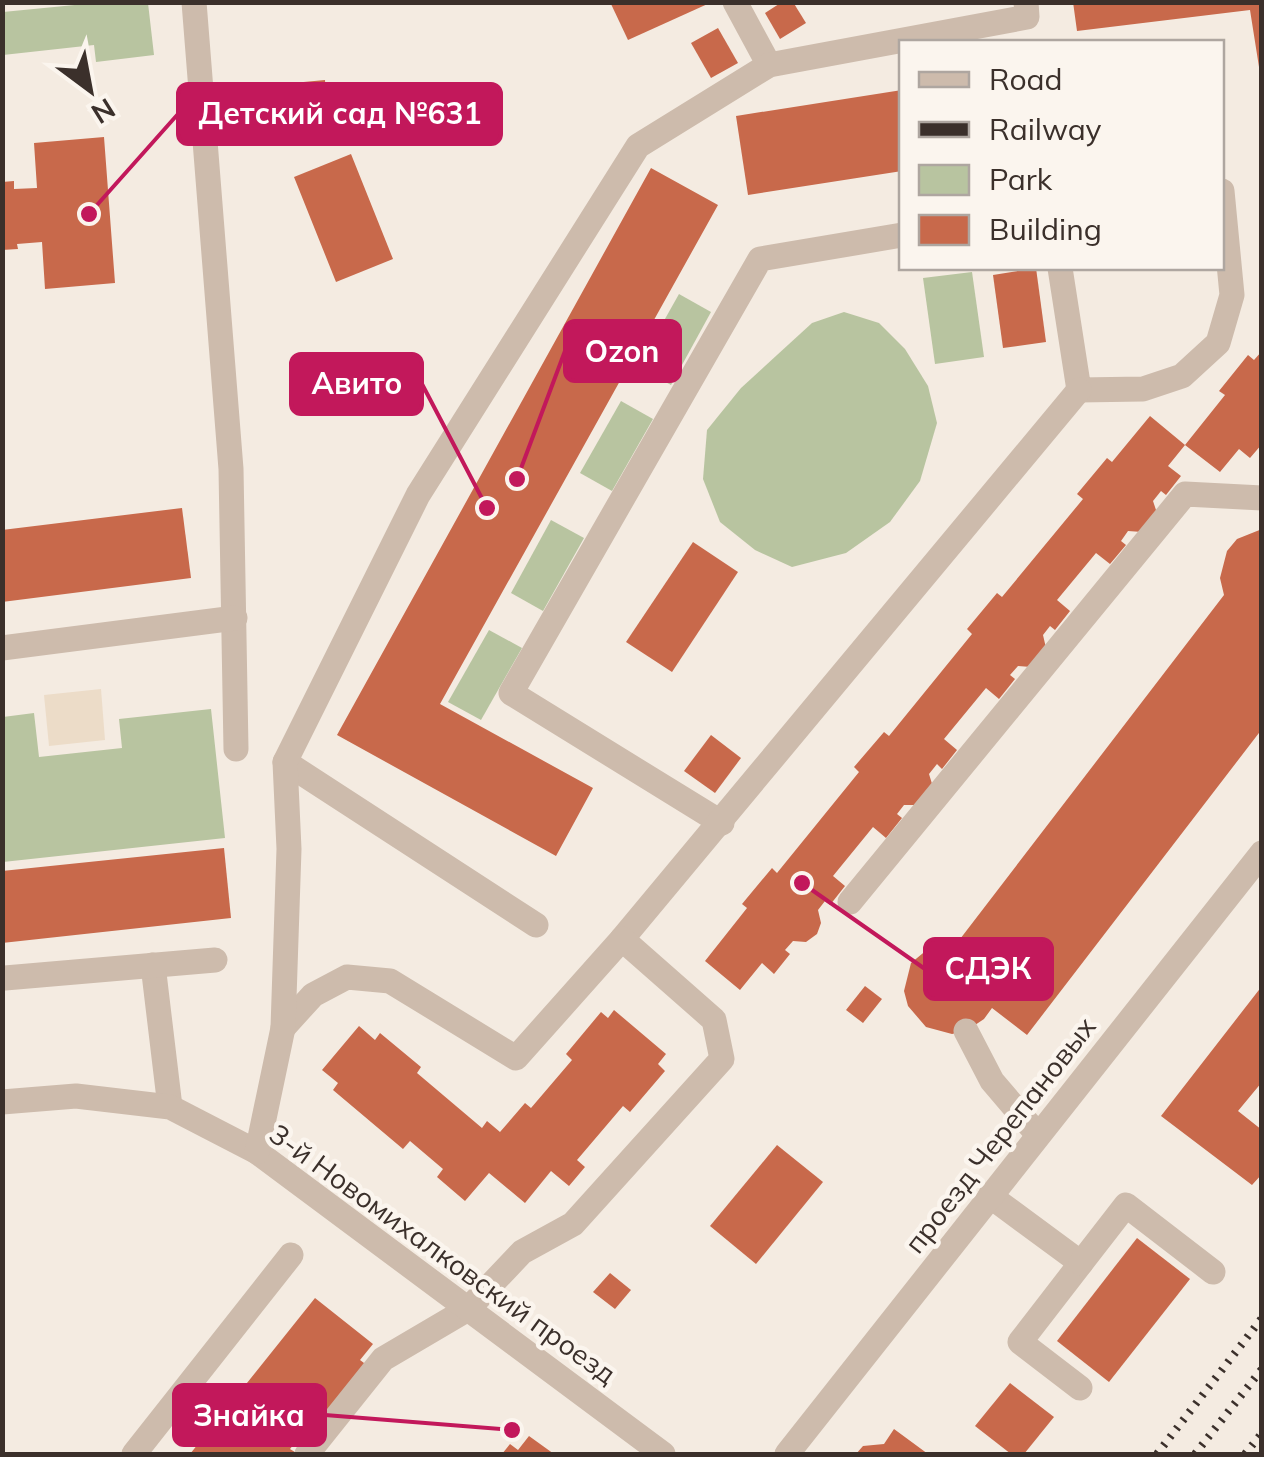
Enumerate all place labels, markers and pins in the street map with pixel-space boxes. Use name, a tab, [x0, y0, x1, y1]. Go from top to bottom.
callout: Детский сад №631	[178, 84, 501, 144]
callout: Ozon	[565, 321, 680, 381]
callout: Авито	[291, 354, 422, 414]
callout: СДЭК	[925, 939, 1052, 999]
callout: Знайка	[174, 1385, 325, 1445]

